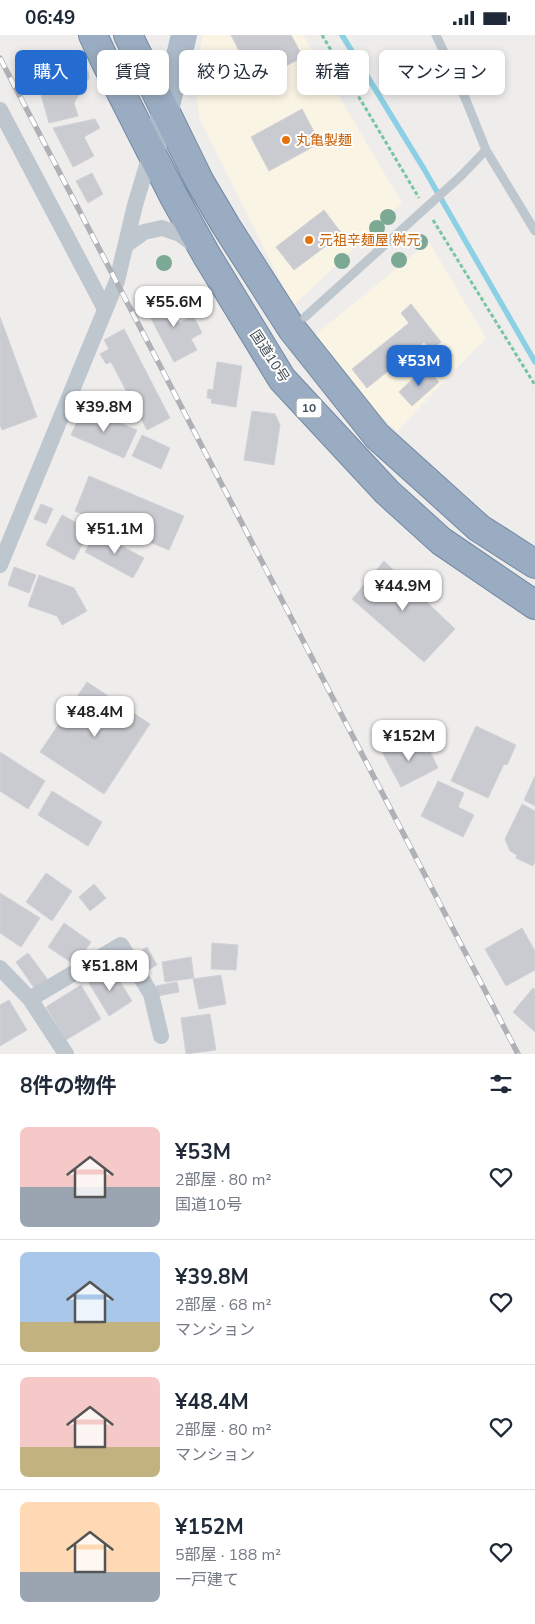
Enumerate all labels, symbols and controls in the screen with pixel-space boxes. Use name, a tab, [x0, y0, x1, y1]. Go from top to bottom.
text: 06:49	[25, 5, 75, 31]
chip: 購入	[15, 50, 87, 95]
chip: 賃貸	[97, 50, 169, 95]
chip: 絞り込み	[179, 50, 287, 95]
chip: 新着	[297, 50, 369, 95]
chip: マンション	[379, 50, 505, 95]
place label: 丸亀製麺	[296, 131, 352, 150]
marker: 丸亀製麺	[280, 134, 292, 146]
place label: 元祖辛麺屋 桝元	[319, 231, 421, 250]
marker: 元祖辛麺屋 桝元	[303, 234, 315, 246]
pin: ¥55.6M	[133, 285, 215, 328]
text: ¥55.6M	[146, 291, 202, 313]
street label: 国道10号	[246, 326, 294, 386]
pin: ¥53M	[389, 345, 449, 387]
text: ¥53M	[398, 350, 440, 372]
pin: ¥39.8M	[63, 391, 145, 433]
text: ¥39.8M	[76, 396, 132, 418]
road number: 10	[296, 398, 322, 417]
pin: ¥51.1M	[74, 513, 156, 555]
text: ¥51.1M	[87, 518, 143, 540]
pin: ¥44.9M	[362, 569, 444, 612]
text: ¥44.9M	[375, 575, 431, 597]
pin: ¥48.4M	[54, 695, 136, 738]
text: ¥48.4M	[67, 701, 123, 723]
pin: ¥152M	[374, 719, 444, 762]
text: ¥152M	[383, 725, 435, 747]
pin: ¥51.8M	[69, 949, 151, 992]
text: ¥51.8M	[82, 955, 138, 977]
icon: filters	[487, 1070, 515, 1098]
text: 8件の物件	[20, 1072, 117, 1100]
text: ¥53M	[175, 1138, 231, 1166]
icon: home	[60, 1147, 120, 1207]
icon: heart	[487, 1163, 515, 1191]
text: 2部屋 · 80 m²	[175, 1169, 272, 1191]
text: 国道10号	[175, 1194, 242, 1216]
text: ¥39.8M	[175, 1263, 249, 1291]
icon: home	[60, 1272, 120, 1332]
icon: heart	[487, 1288, 515, 1316]
text: 2部屋 · 68 m²	[175, 1294, 272, 1316]
text: マンション	[175, 1319, 255, 1341]
text: ¥48.4M	[175, 1388, 249, 1416]
icon: home	[60, 1397, 120, 1457]
icon: heart	[487, 1413, 515, 1441]
text: 2部屋 · 80 m²	[175, 1419, 272, 1441]
text: マンション	[175, 1444, 255, 1466]
text: ¥152M	[175, 1513, 244, 1541]
icon: home	[60, 1522, 120, 1582]
icon: heart	[487, 1538, 515, 1566]
text: 5部屋 · 188 m²	[175, 1544, 281, 1566]
text: 一戸建て	[175, 1569, 239, 1591]

